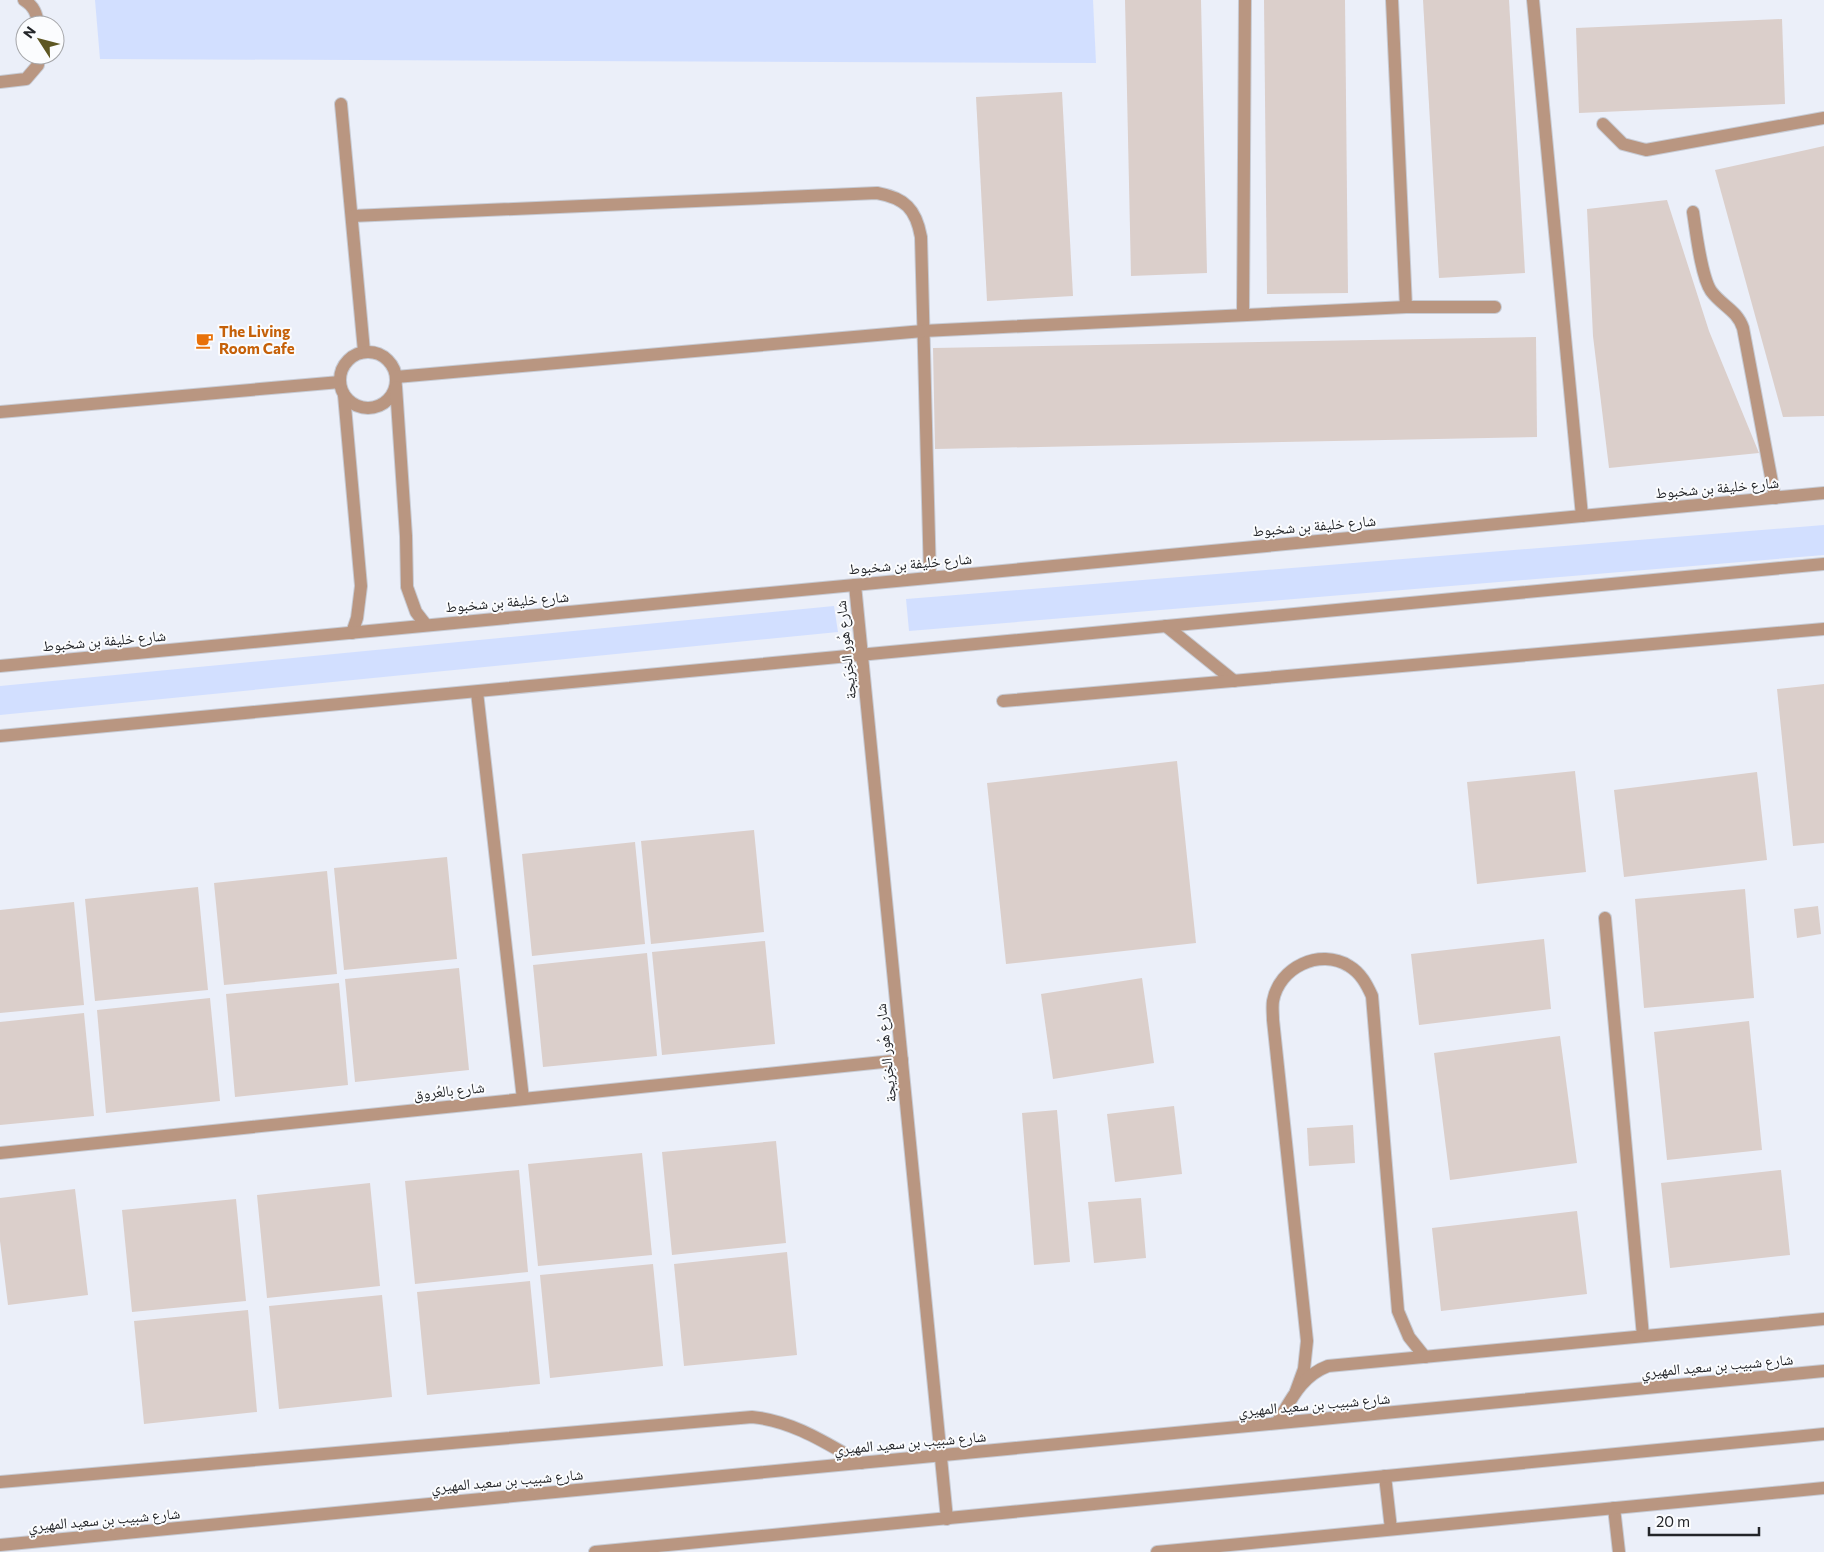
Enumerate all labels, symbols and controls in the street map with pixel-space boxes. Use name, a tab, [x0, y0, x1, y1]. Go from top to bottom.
north arrow	[15, 15, 65, 65]
text: N	[19, 23, 39, 41]
place label: The Living Room Cafe	[219, 322, 295, 357]
cafe icon: The Living Room Cafe	[195, 330, 215, 350]
street label: شارع خليفة بن شخبوط	[1654, 473, 1780, 503]
street label: شارع خليفة بن شخبوط	[1251, 511, 1377, 541]
street label: شارع خليفة بن شخبوط	[847, 549, 973, 579]
street label: شارع خليفة بن شخبوط	[444, 587, 570, 617]
street label: شارع هُور الخِرَيجة	[831, 599, 861, 700]
street label: شارع خليفة بن شخبوط	[41, 626, 167, 656]
street label: شارع هُور الخِرَيجة	[871, 1002, 901, 1103]
street label: شارع بالعُروق	[413, 1077, 486, 1105]
street label: شارع شبيب بن سعيد المهيري	[1640, 1349, 1794, 1384]
street label: شارع شبيب بن سعيد المهيري	[1237, 1388, 1391, 1423]
street label: شارع شبيب بن سعيد المهيري	[833, 1426, 987, 1461]
street label: شارع شبيب بن سعيد المهيري	[430, 1464, 584, 1499]
street label: شارع شبيب بن سعيد المهيري	[27, 1503, 181, 1538]
scale bar	[1649, 1504, 1759, 1536]
text: 20 m	[1656, 1512, 1690, 1530]

